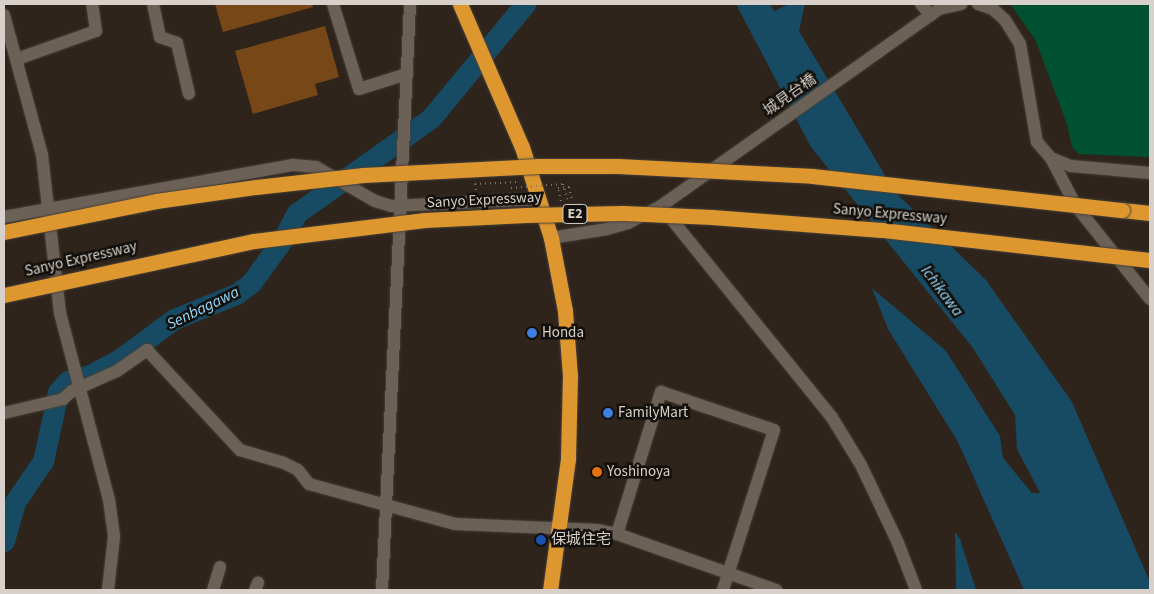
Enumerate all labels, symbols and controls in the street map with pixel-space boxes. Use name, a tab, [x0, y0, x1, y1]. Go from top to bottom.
street label: 城見台橋	[760, 70, 820, 120]
street label: Sanyo Expressway	[426, 188, 542, 212]
street label: Sanyo Expressway	[832, 200, 948, 228]
road number: E2	[561, 202, 589, 225]
street label: Sanyo Expressway	[23, 237, 139, 281]
water label: Ichikawa	[917, 262, 967, 320]
water label: Senbagawa	[164, 282, 242, 334]
place label: Honda	[542, 324, 584, 342]
marker: Honda	[526, 327, 538, 339]
place label: FamilyMart	[618, 404, 688, 422]
marker: FamilyMart	[602, 407, 614, 419]
place label: Yoshinoya	[607, 463, 670, 481]
marker: Yoshinoya	[591, 466, 603, 478]
place label: 保城住宅	[551, 531, 611, 549]
marker: 保城住宅	[535, 534, 547, 546]

